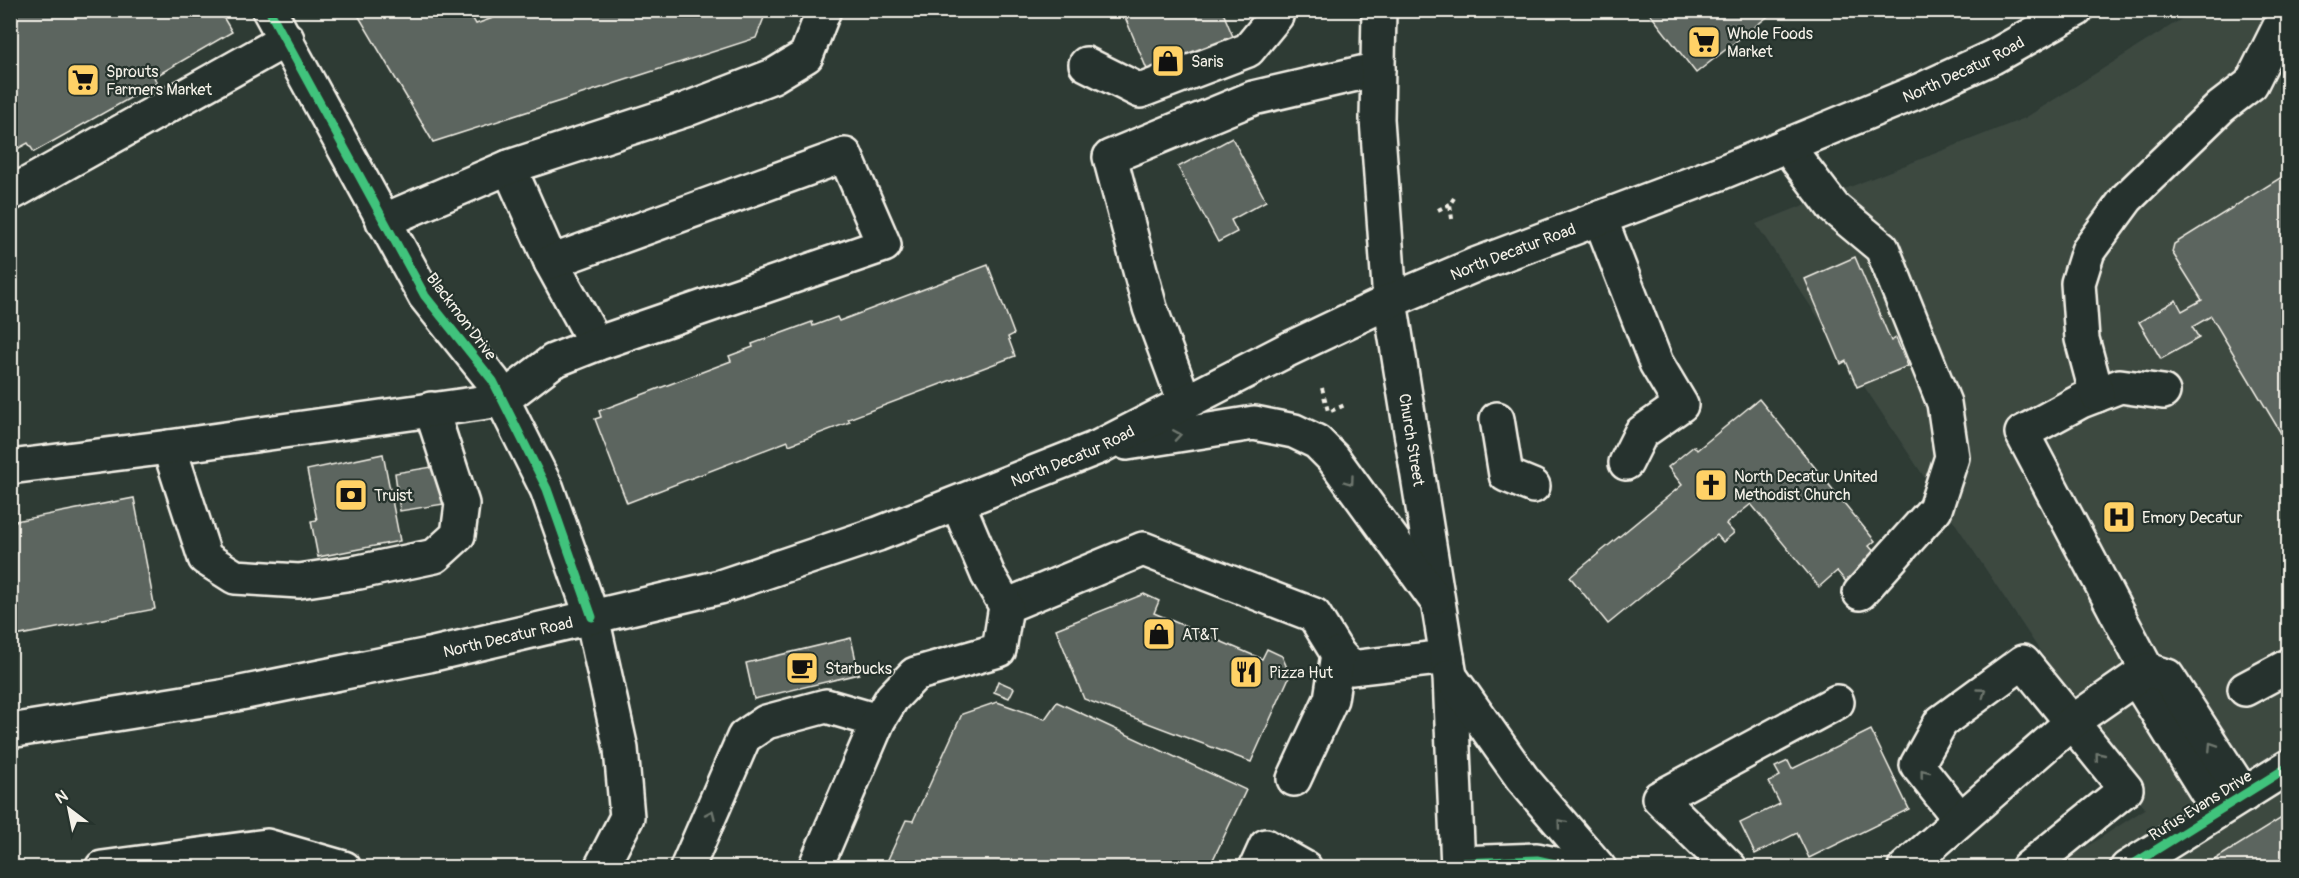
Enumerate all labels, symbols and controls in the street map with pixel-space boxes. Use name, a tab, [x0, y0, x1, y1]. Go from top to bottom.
supermarket icon: Whole Foods Market	[1686, 24, 1722, 60]
place label: Whole Foods Market	[1727, 24, 1813, 62]
street label: North Decatur Road	[1900, 32, 2028, 108]
shop icon: Saris	[1150, 43, 1186, 79]
place label: Saris	[1191, 52, 1223, 72]
supermarket icon: Sprouts Farmers Market	[65, 62, 101, 98]
place label: Sprouts Farmers Market	[106, 62, 212, 100]
street label: North Decatur Road	[1447, 219, 1578, 285]
street label: Blackmon Drive	[422, 269, 501, 364]
street label: Church Street	[1394, 392, 1429, 488]
street label: North Decatur Road	[1008, 421, 1138, 492]
one-way arrow	[1172, 429, 1182, 442]
church icon: North Decatur United Methodist Church	[1693, 467, 1729, 503]
place label: North Decatur United Methodist Church	[1734, 467, 1878, 505]
one-way arrow	[1343, 474, 1354, 485]
bank icon: Truist	[333, 477, 369, 513]
place label: Truist	[374, 486, 413, 506]
hospital icon: Emory Decatur	[2101, 499, 2137, 535]
place label: Emory Decatur	[2142, 508, 2243, 528]
street label: North Decatur Road	[441, 613, 575, 662]
shop icon: AT&T	[1141, 616, 1177, 652]
place label: AT&T	[1182, 625, 1219, 645]
cafe icon: Starbucks	[784, 650, 820, 686]
restaurant icon: Pizza Hut	[1228, 654, 1264, 690]
place label: Starbucks	[825, 659, 892, 679]
place label: Pizza Hut	[1269, 663, 1333, 683]
one-way arrow	[1976, 688, 1987, 699]
one-way arrow	[2208, 742, 2219, 753]
one-way arrow	[2095, 752, 2106, 763]
street label: Rufus Evans Drive	[2145, 766, 2256, 846]
one-way arrow	[1921, 769, 1932, 780]
north arrow	[39, 779, 99, 839]
text: N	[52, 786, 72, 808]
one-way arrow	[703, 809, 715, 820]
one-way arrow	[1557, 819, 1568, 830]

